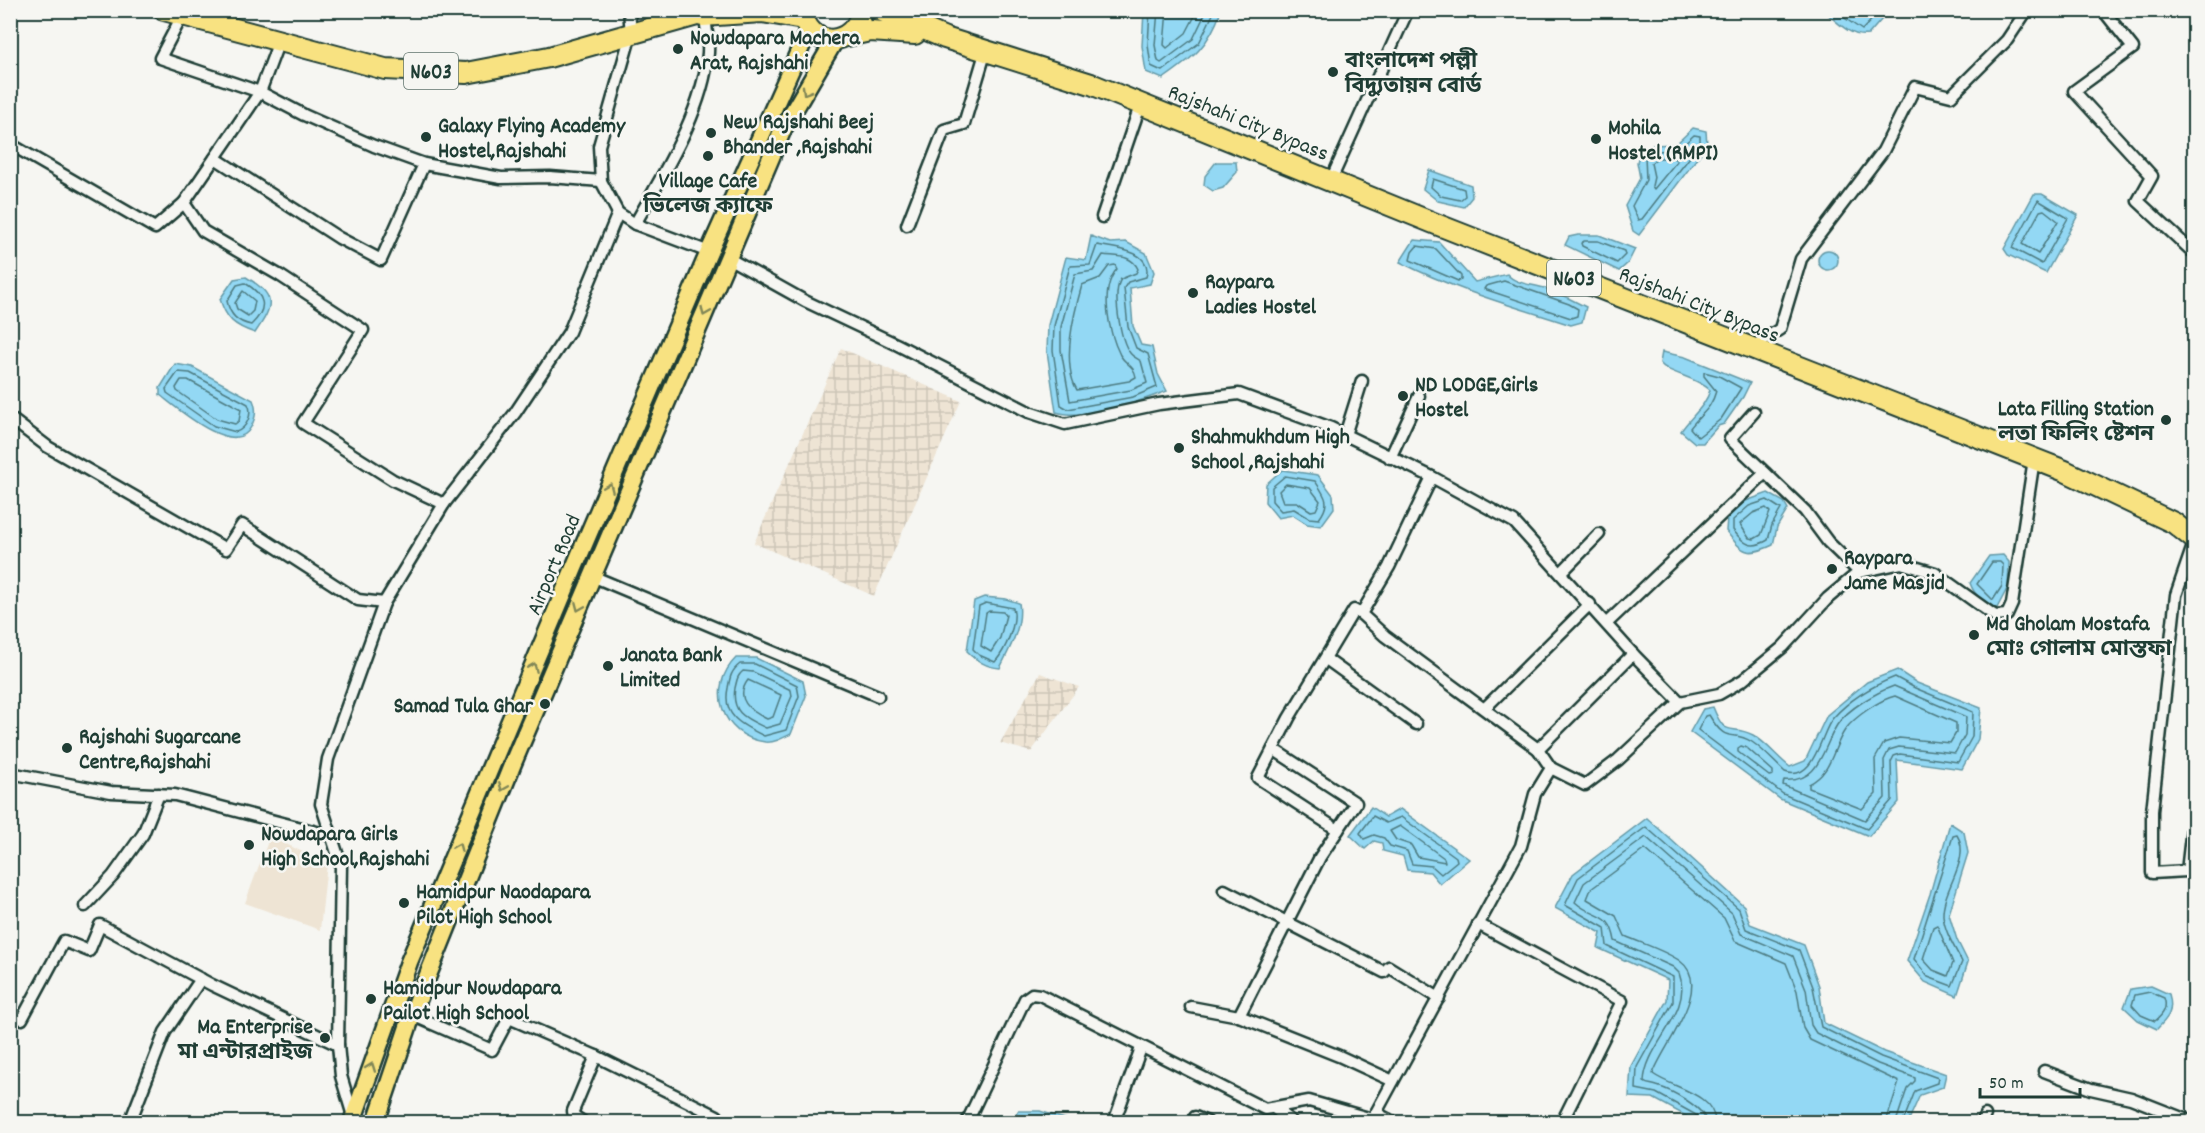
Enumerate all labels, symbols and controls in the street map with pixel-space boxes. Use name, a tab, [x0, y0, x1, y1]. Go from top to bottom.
place label: Nowdapara Machera Arat, Rajshahi	[690, 24, 860, 80]
marker: Nowdapara Machera Arat, Rajshahi	[671, 42, 685, 56]
place label: বাংলাদেশ পল্লী বিদ্যুতায়ন বোর্ড	[1344, 47, 1482, 103]
road number: N603	[404, 53, 458, 89]
marker: বাংলাদেশ পল্লী বিদ্যুতায়ন বোর্ড	[1326, 65, 1340, 79]
street label: Rajshahi City Bypass	[1163, 78, 1333, 171]
one-way arrow	[801, 85, 813, 95]
place label: New Rajshahi Beej Bhander ,Rajshahi	[723, 108, 874, 164]
place label: Galaxy Flying Academy Hostel,Rajshahi	[438, 112, 626, 168]
place label: Mohila Hostel (RMPI)	[1608, 114, 1718, 170]
marker: New Rajshahi Beej Bhander ,Rajshahi	[704, 126, 718, 140]
marker: Galaxy Flying Academy Hostel,Rajshahi	[419, 130, 433, 144]
marker: Mohila Hostel (RMPI)	[1589, 132, 1603, 146]
marker: Village Cafe ভিলেজ ক্যাফে	[701, 149, 715, 163]
place label: Village Cafe ভিলেজ ক্যাফে	[642, 167, 774, 223]
road number: N603	[1547, 260, 1601, 296]
street label: Rajshahi City Bypass	[1614, 260, 1784, 353]
place label: Raypara Ladies Hostel	[1205, 268, 1317, 324]
marker: Raypara Ladies Hostel	[1186, 286, 1200, 300]
one-way arrow	[700, 306, 712, 317]
place label: ND LODGE,Girls Hostel	[1415, 371, 1538, 427]
marker: ND LODGE,Girls Hostel	[1396, 389, 1410, 403]
place label: Lata Filling Station লতা ফিলিং ষ্টেশন	[1997, 395, 2154, 451]
marker: Lata Filling Station লতা ফিলিং ষ্টেশন	[2159, 413, 2173, 427]
place label: Shahmukhdum High School ,Rajshahi	[1191, 423, 1350, 479]
marker: Shahmukhdum High School ,Rajshahi	[1172, 441, 1186, 455]
one-way arrow	[601, 483, 613, 494]
street label: Airport Road	[520, 510, 590, 620]
place label: Raypara Jame Masjid	[1844, 544, 1945, 600]
marker: Raypara Jame Masjid	[1825, 562, 1839, 576]
one-way arrow	[574, 601, 586, 612]
place label: Md Gholam Mostafa মোঃ গোলাম মোস্তফা	[1986, 610, 2173, 666]
marker: Md Gholam Mostafa মোঃ গোলাম মোস্তফা	[1967, 628, 1981, 642]
place label: Janata Bank Limited	[620, 641, 722, 697]
marker: Janata Bank Limited	[601, 659, 615, 673]
one-way arrow	[526, 662, 538, 673]
place label: Samad Tula Ghar	[394, 692, 534, 723]
marker: Samad Tula Ghar	[538, 697, 552, 711]
place label: Rajshahi Sugarcane Centre,Rajshahi	[79, 723, 241, 779]
marker: Rajshahi Sugarcane Centre,Rajshahi	[60, 741, 74, 755]
one-way arrow	[498, 781, 510, 792]
place label: Nowdapara Girls High School,Rajshahi	[261, 820, 429, 876]
marker: Nowdapara Girls High School,Rajshahi	[242, 838, 256, 852]
one-way arrow	[450, 842, 462, 853]
place label: Hamidpur Naodapara Pilot High School	[416, 878, 591, 934]
marker: Hamidpur Naodapara Pilot High School	[397, 896, 411, 910]
place label: Hamidpur Nowdapara Pailot High School	[383, 974, 562, 1030]
marker: Hamidpur Nowdapara Pailot High School	[364, 992, 378, 1006]
place label: Ma Enterprise মা এন্টারপ্রাইজ	[177, 1013, 314, 1069]
marker: Ma Enterprise মা এন্টারপ্রাইজ	[318, 1031, 332, 1045]
scale bar	[1980, 1061, 2080, 1099]
one-way arrow	[363, 1062, 376, 1073]
text: 50 m	[1989, 1072, 2024, 1097]

